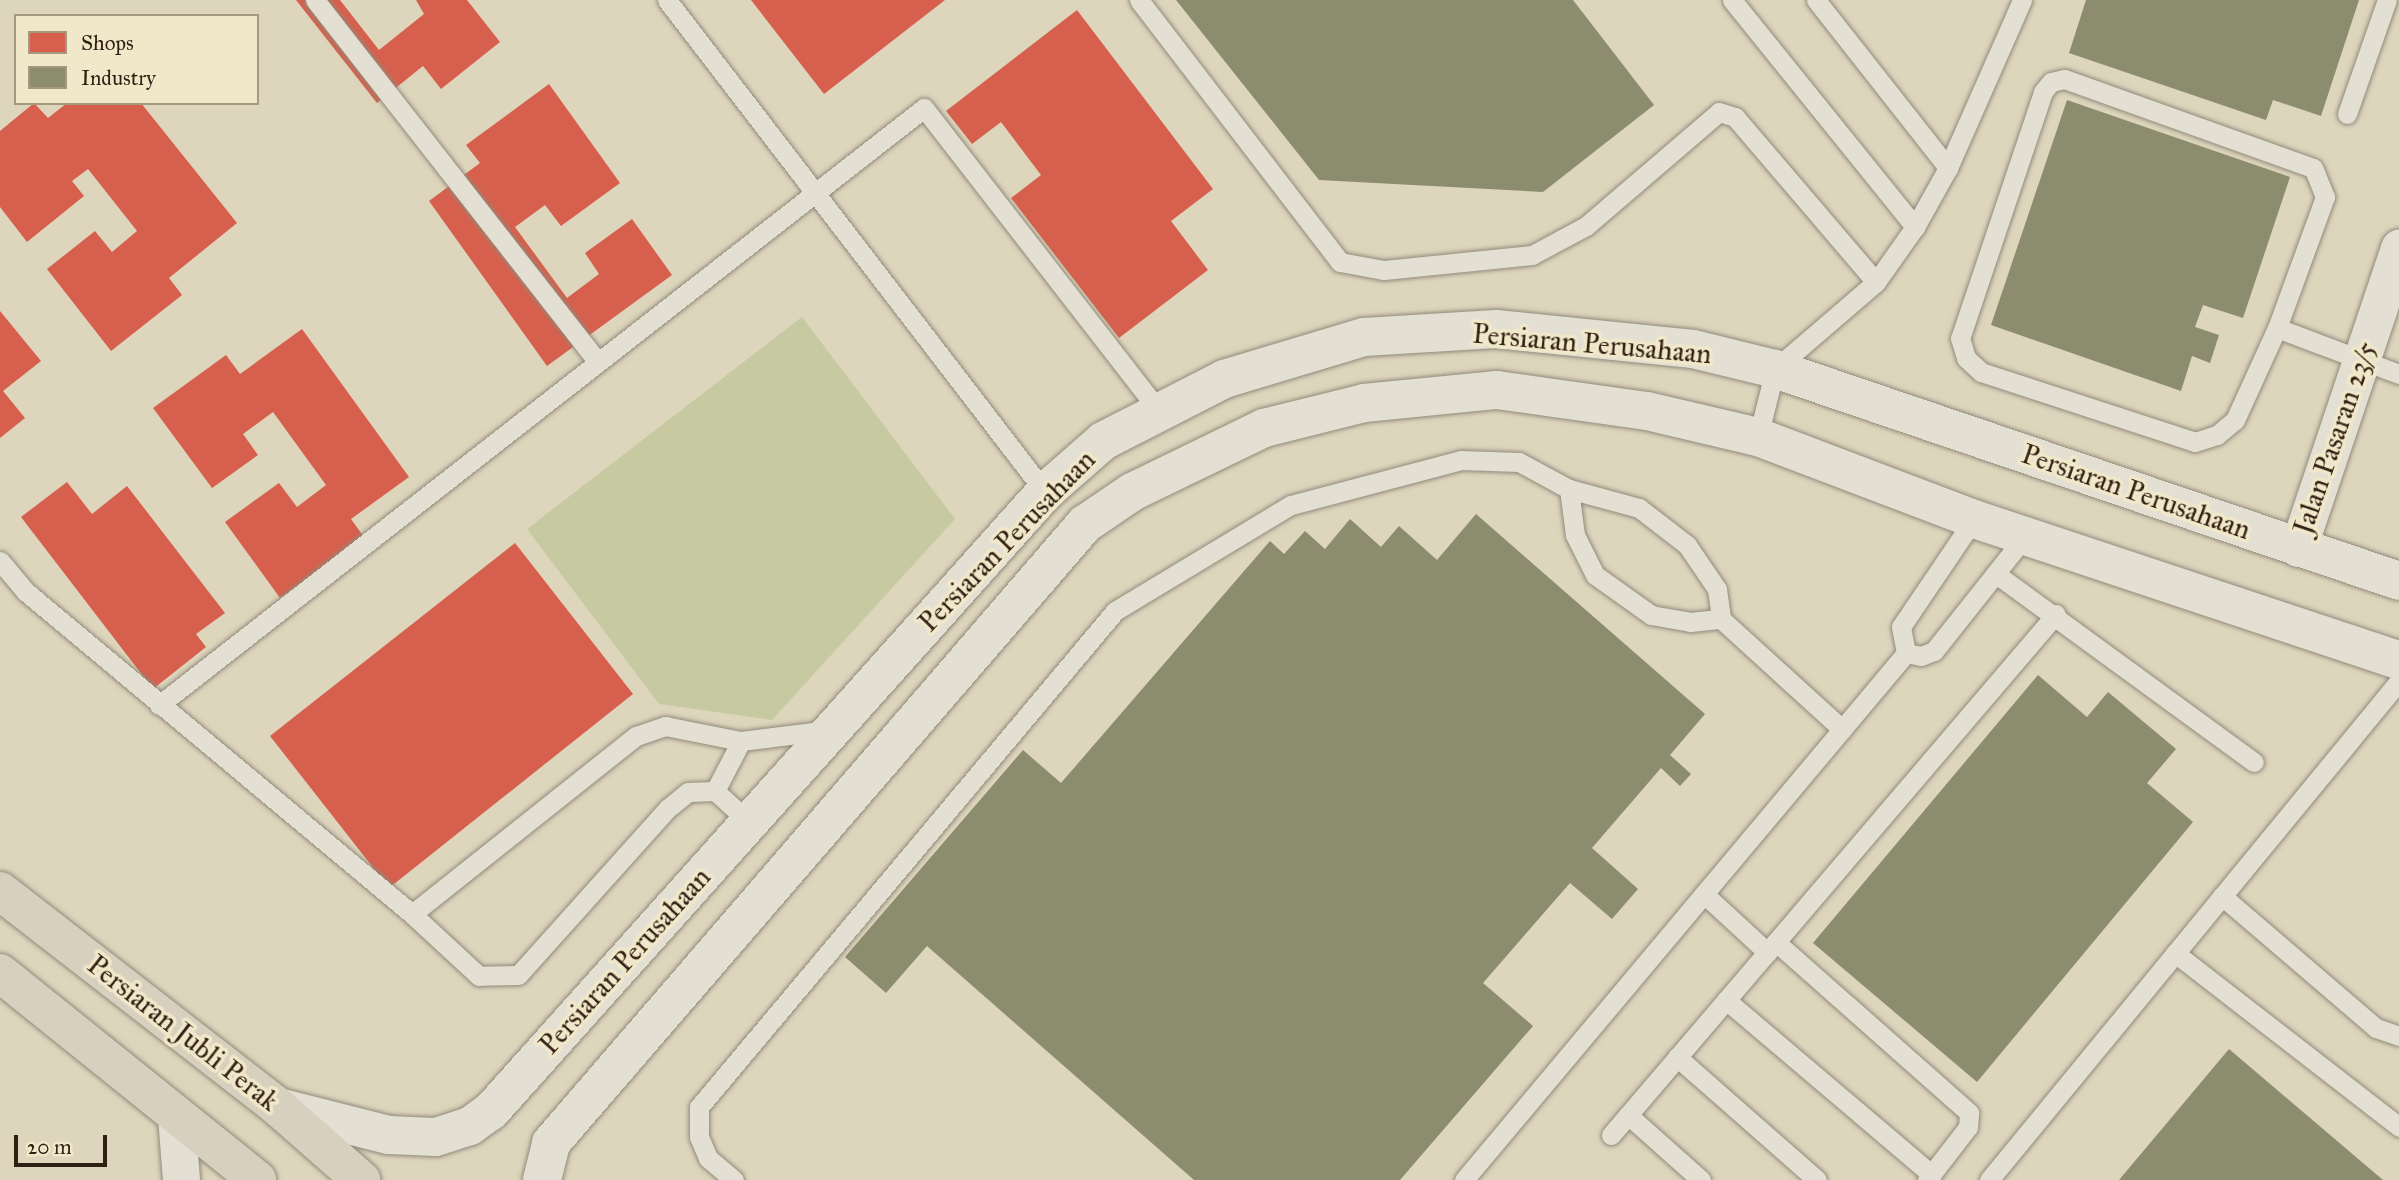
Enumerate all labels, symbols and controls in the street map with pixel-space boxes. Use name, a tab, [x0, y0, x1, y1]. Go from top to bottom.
legend	[14, 14, 259, 105]
text: Shops	[81, 30, 134, 56]
text: Industry	[81, 65, 156, 91]
street label: Persiaran Perusahaan	[1471, 317, 1713, 371]
street label: Jalan Pasaran 23/5	[2286, 337, 2384, 539]
street label: Persiaran Perusahaan	[2017, 437, 2255, 547]
street label: Persiaran Perusahaan	[912, 443, 1102, 639]
street label: Persiaran Perusahaan	[532, 861, 718, 1061]
street label: Persiaran Jubli Perak	[81, 948, 285, 1118]
scale bar	[18, 1120, 110, 1164]
text: 20 m	[27, 1134, 72, 1160]

